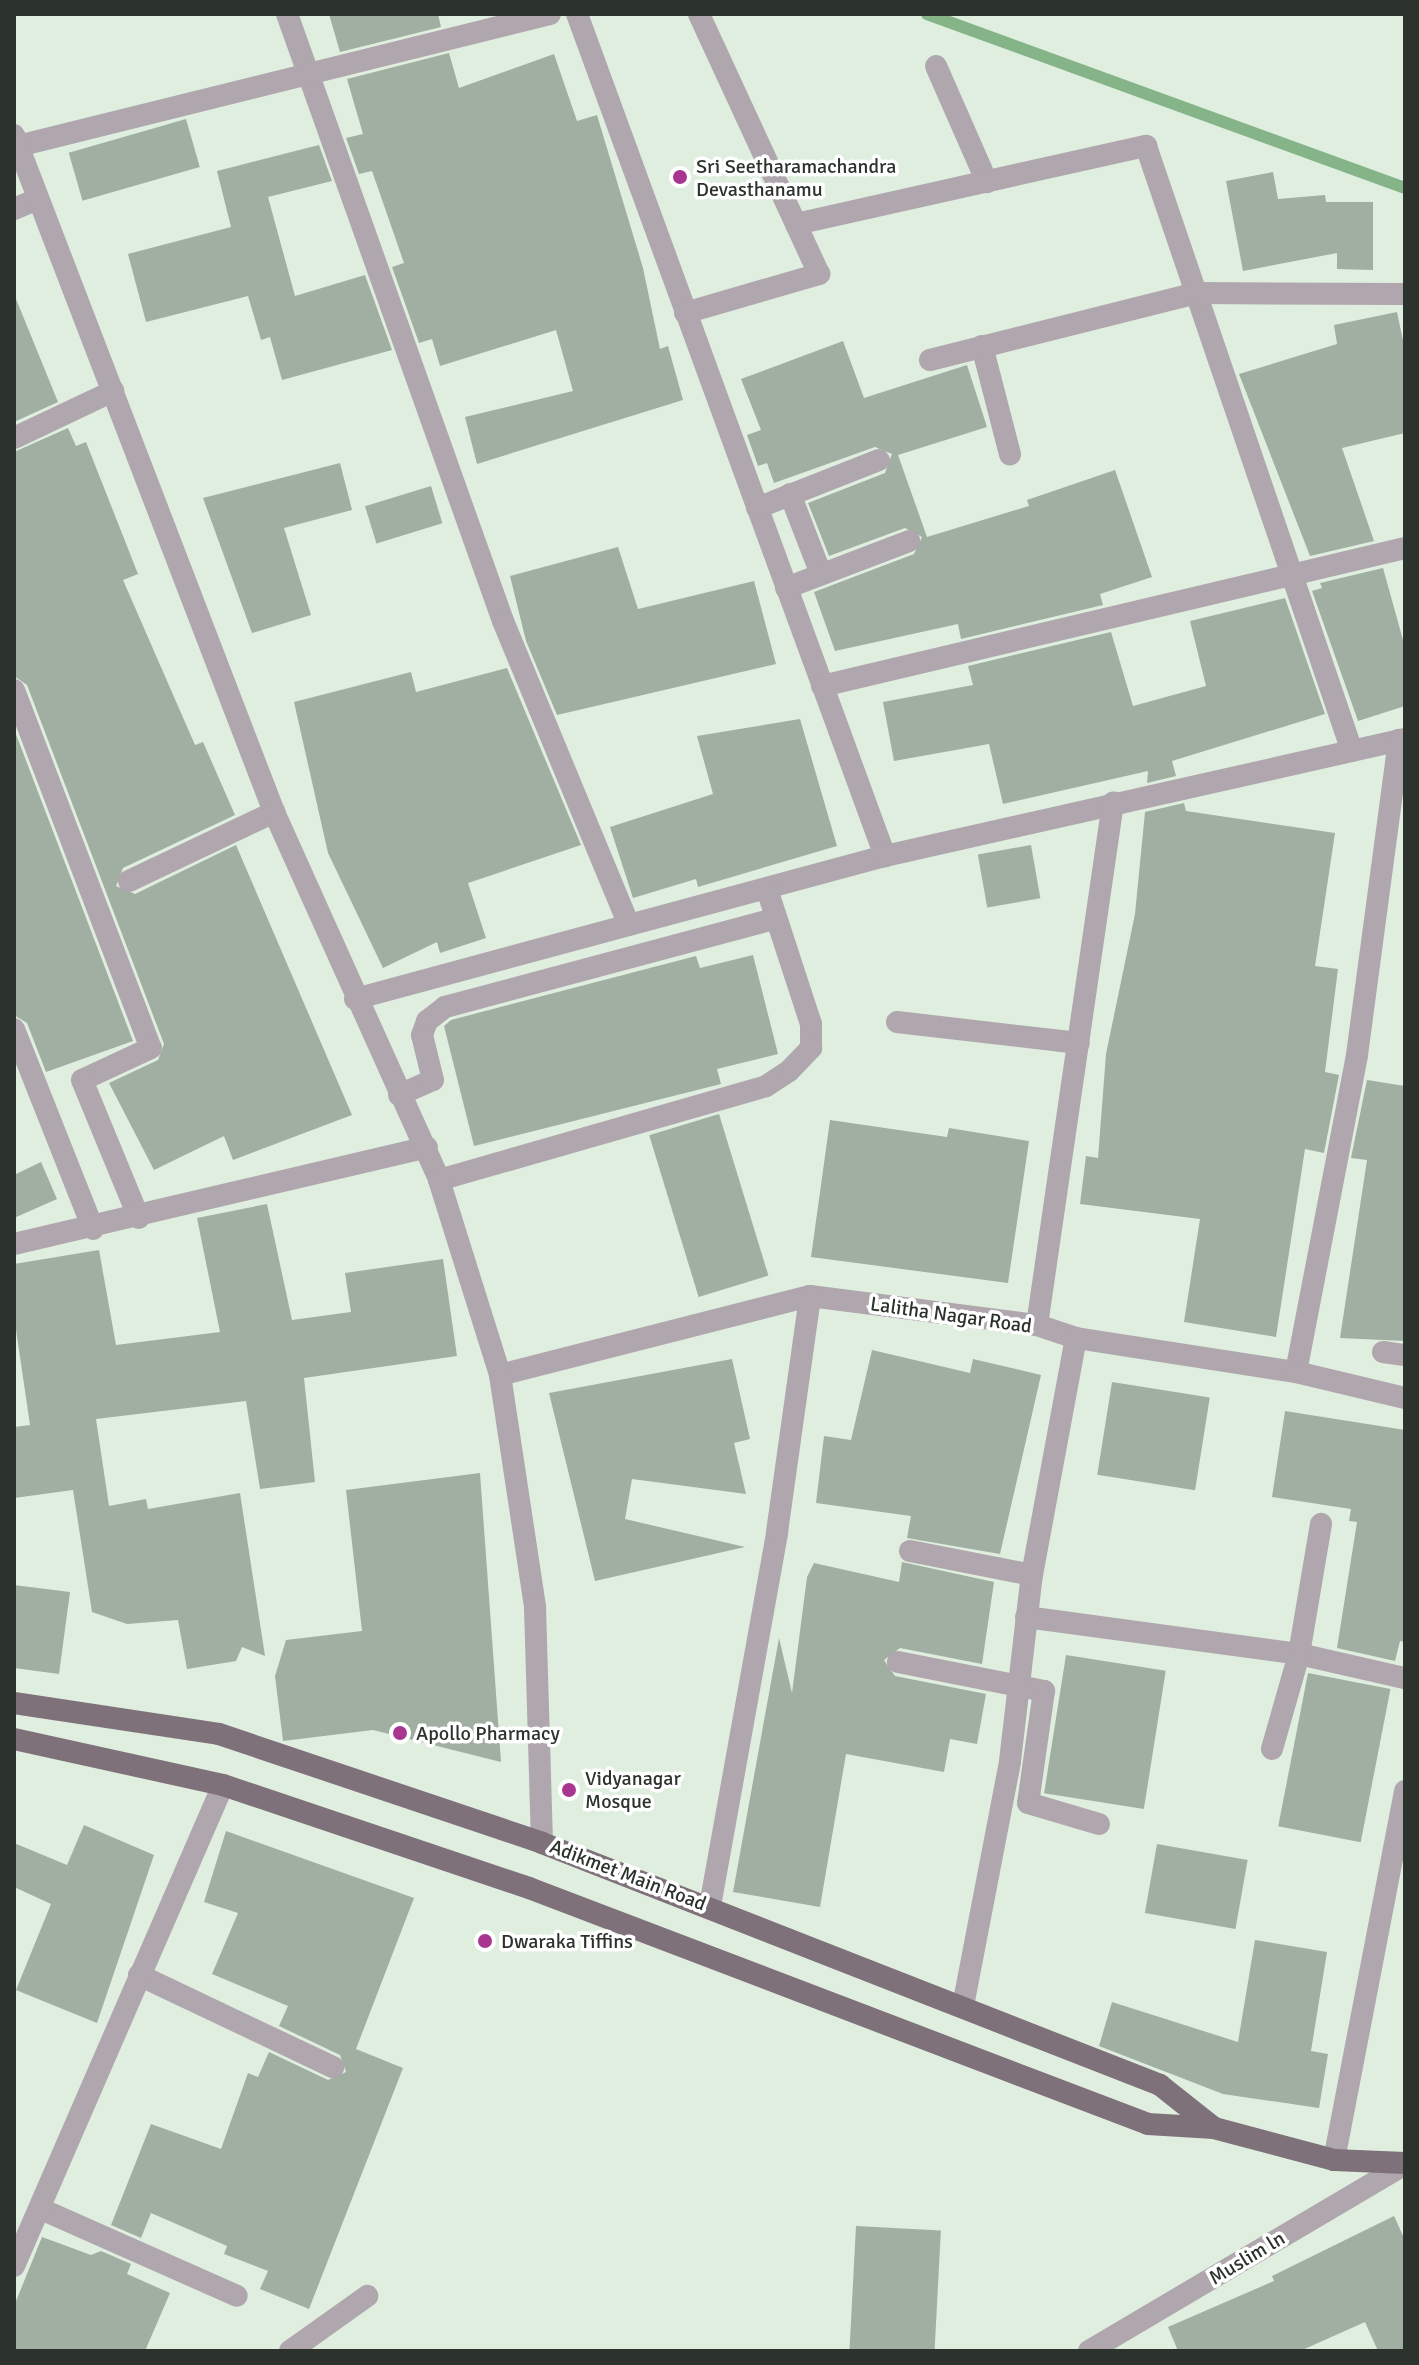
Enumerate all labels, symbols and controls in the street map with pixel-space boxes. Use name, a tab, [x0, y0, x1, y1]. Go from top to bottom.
place label: Sri Seetharamachandra Devasthanamu	[696, 154, 896, 201]
marker: Sri Seetharamachandra Devasthanamu	[671, 168, 689, 186]
street label: Lalitha Nagar Road	[869, 1292, 1033, 1338]
place label: Apollo Pharmacy	[416, 1721, 560, 1745]
marker: Apollo Pharmacy	[391, 1724, 409, 1742]
place label: Vidyanagar Mosque	[585, 1766, 681, 1813]
marker: Vidyanagar Mosque	[560, 1781, 578, 1799]
street label: Adikmet Main Road	[547, 1834, 709, 1916]
place label: Dwaraka Tiffins	[501, 1929, 633, 1953]
marker: Dwaraka Tiffins	[476, 1932, 494, 1950]
street label: Muslim ln	[1205, 2226, 1289, 2290]

